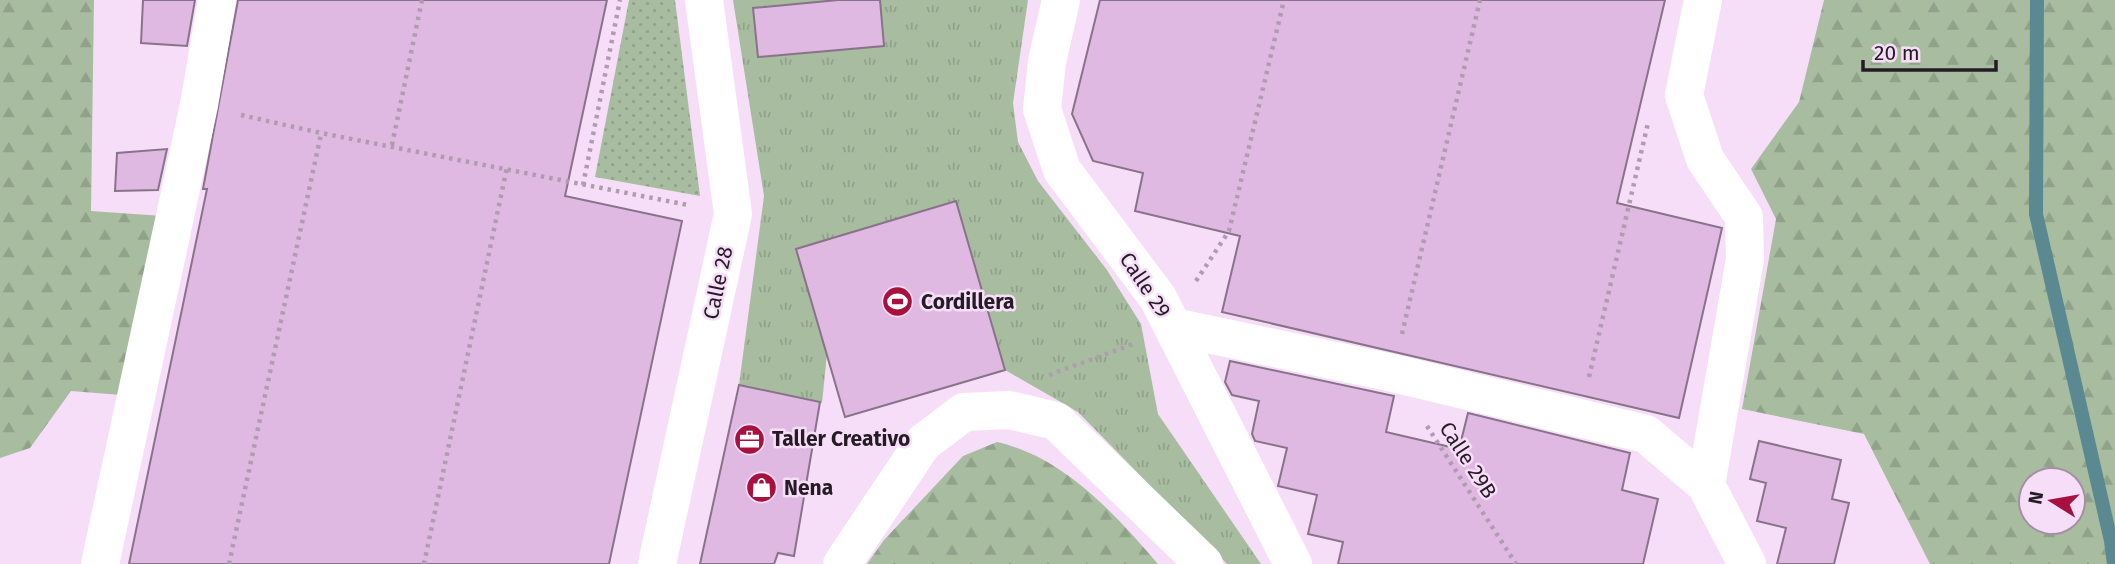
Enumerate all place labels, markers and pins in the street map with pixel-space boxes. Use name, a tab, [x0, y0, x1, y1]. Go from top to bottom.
sports icon: Cordillera	[881, 285, 915, 319]
place label: Cordillera	[921, 289, 1014, 315]
office icon: Taller Creativo	[732, 422, 766, 456]
place label: Taller Creativo	[772, 426, 910, 452]
shop icon: Nena	[744, 471, 778, 505]
place label: Nena	[784, 475, 833, 501]

